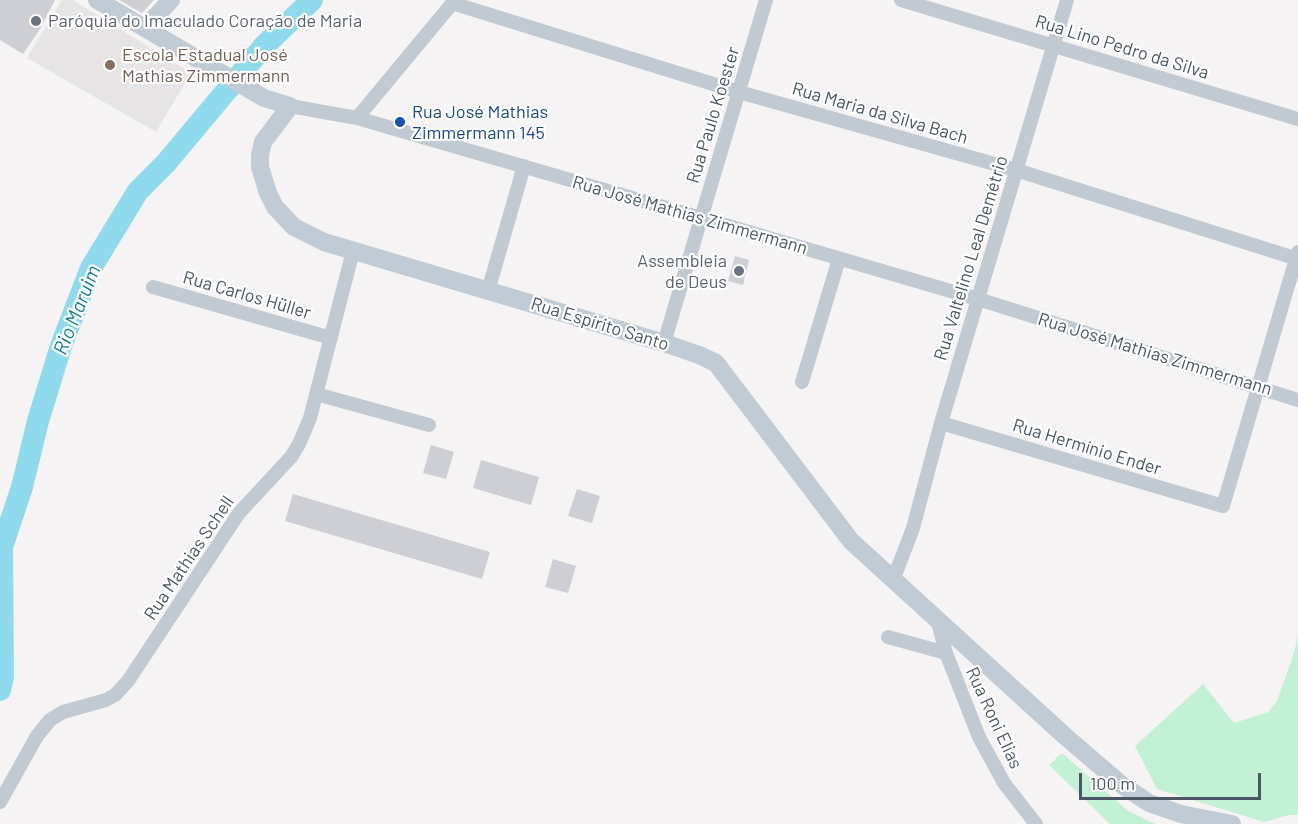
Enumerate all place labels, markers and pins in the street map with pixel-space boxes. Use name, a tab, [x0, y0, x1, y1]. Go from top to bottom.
place label: Paróquia do Imaculado Coração de Maria	[48, 10, 362, 32]
marker: Paróquia do Imaculado Coração de Maria	[29, 14, 43, 28]
place label: Escola Estadual José Mathias Zimmermann	[122, 44, 290, 86]
marker: Escola Estadual José Mathias Zimmermann	[103, 58, 117, 72]
place label: Rua José Mathias Zimmermann 145	[412, 101, 548, 144]
marker: Rua José Mathias Zimmermann 145	[393, 115, 407, 129]
place label: Assembleia de Deus	[637, 250, 727, 292]
marker: Assembleia de Deus	[732, 264, 746, 278]

